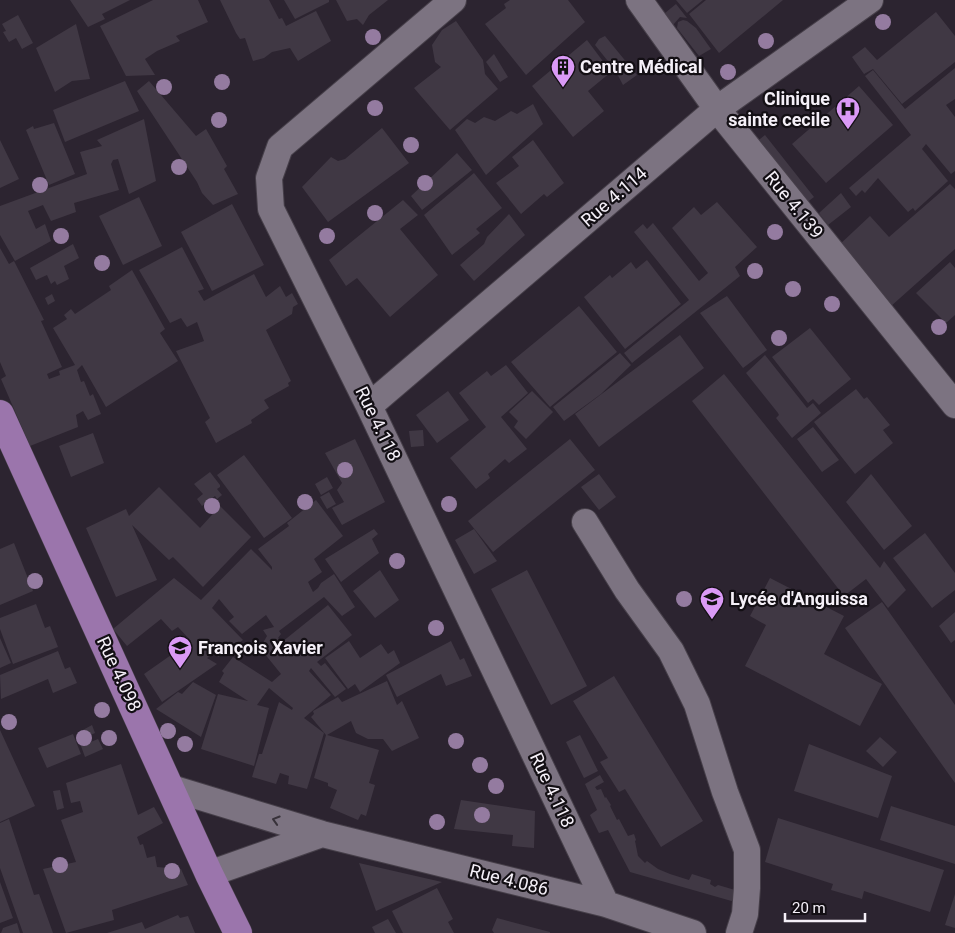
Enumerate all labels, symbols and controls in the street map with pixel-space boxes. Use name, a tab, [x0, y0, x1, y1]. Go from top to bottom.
building icon: Centre Médical	[550, 54, 576, 88]
place label: Centre Médical	[580, 56, 702, 77]
place label: Clinique sainte cecile	[728, 88, 830, 130]
hospital icon: Clinique sainte cecile	[835, 96, 861, 130]
street label: Rue 4.114	[577, 162, 651, 231]
street label: Rue 4.139	[761, 167, 828, 242]
street label: Rue 4.118	[351, 383, 405, 464]
school or university icon: Lycée d'Anguissa	[699, 586, 725, 620]
place label: Lycée d'Anguissa	[730, 588, 868, 609]
street label: Rue 4.098	[93, 633, 146, 715]
school or university icon: François Xavier	[167, 635, 193, 669]
place label: François Xavier	[198, 637, 323, 658]
street label: Rue 4.118	[526, 749, 579, 831]
one-way arrow	[272, 815, 280, 825]
street label: Rue 4.086	[468, 860, 551, 899]
scale bar	[785, 890, 865, 922]
text: 20 m	[792, 899, 826, 917]

